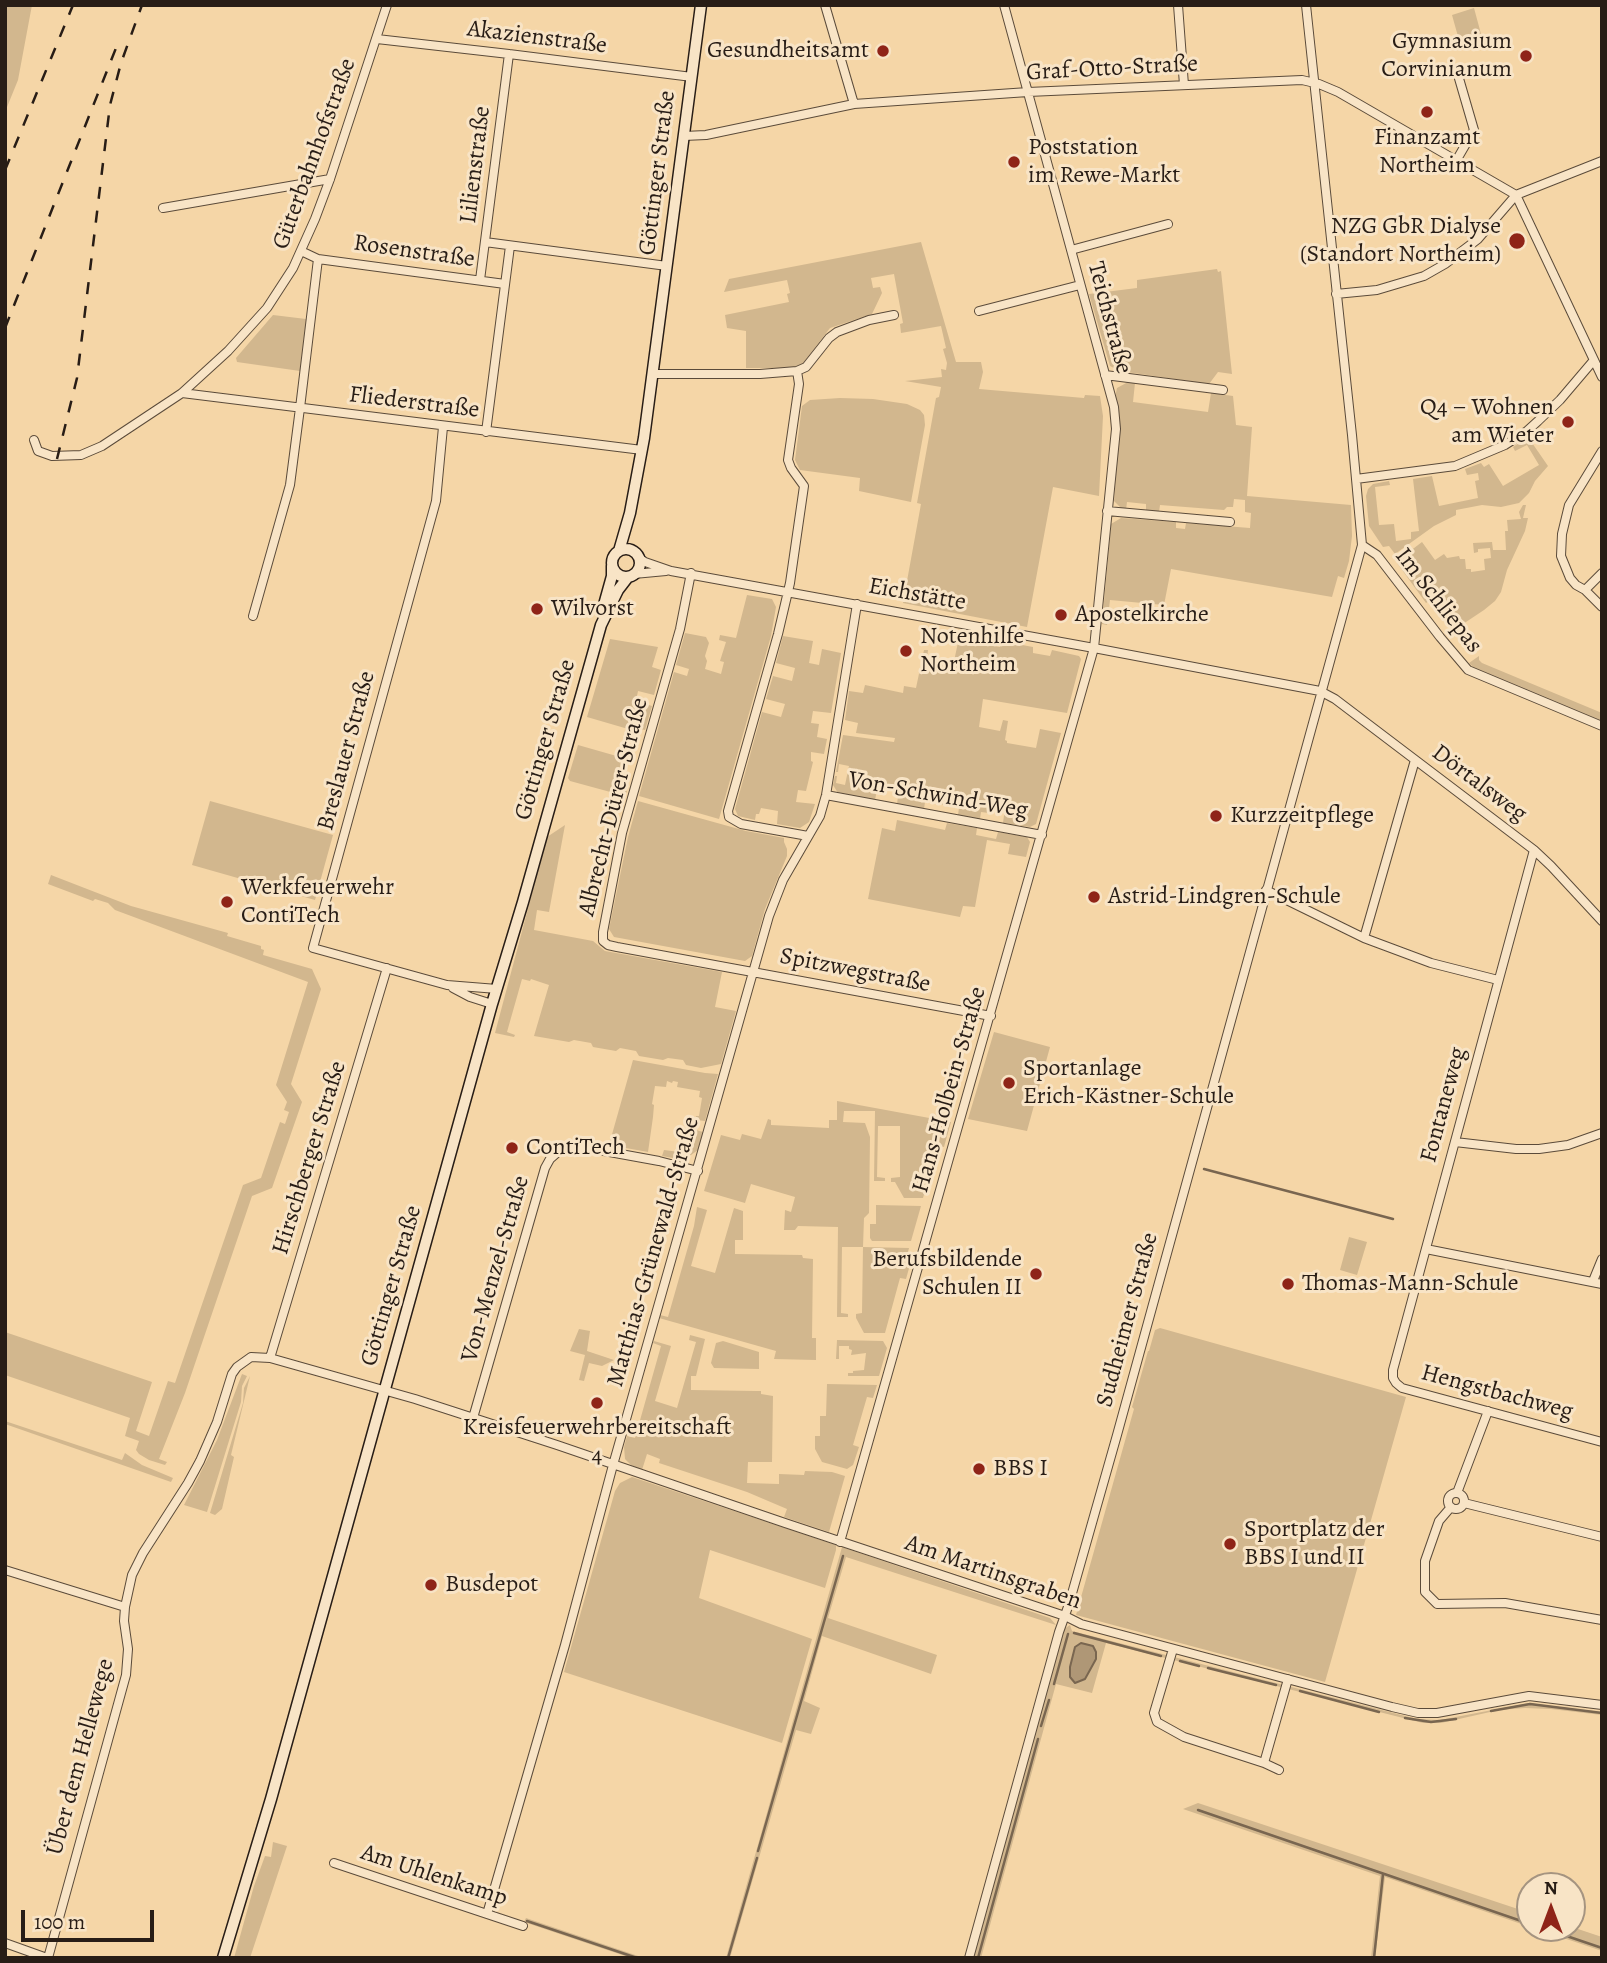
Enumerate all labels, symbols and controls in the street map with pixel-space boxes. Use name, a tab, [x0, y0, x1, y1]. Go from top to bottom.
street label: Akazienstraße	[466, 15, 608, 61]
place label: Gymnasium Corvinianum	[1381, 28, 1512, 84]
place label: Gesundheitsamt	[707, 37, 869, 65]
marker: Gesundheitsamt	[875, 43, 891, 59]
marker: Gymnasium Corvinianum	[1518, 48, 1534, 64]
street label: Graf-Otto-Straße	[1025, 50, 1199, 88]
street label: Güterbahnhofstraße	[267, 55, 363, 253]
street label: Göttinger Straße	[634, 89, 682, 257]
marker: Finanzamt Northeim	[1419, 104, 1435, 120]
street label: Lilienstraße	[455, 105, 497, 225]
place label: Finanzamt Northeim	[1374, 124, 1480, 180]
place label: Poststation im Rewe-Markt	[1028, 134, 1180, 190]
marker: Poststation im Rewe-Markt	[1006, 154, 1022, 170]
place label: NZG GbR Dialyse (Standort Northeim)	[1300, 213, 1501, 269]
street label: Rosenstraße	[352, 229, 476, 275]
marker: NZG GbR Dialyse (Standort Northeim)	[1507, 231, 1527, 251]
street label: Teichstraße	[1080, 259, 1138, 377]
street label: Fliederstraße	[347, 381, 481, 425]
place label: Q4 – Wohnen am Wieter	[1420, 394, 1554, 450]
marker: Q4 – Wohnen am Wieter	[1560, 414, 1576, 430]
street label: Im Schliepas	[1388, 543, 1488, 659]
street label: Eichstätte	[866, 572, 968, 618]
place label: Wilvorst	[551, 595, 634, 623]
marker: Wilvorst	[529, 601, 545, 617]
place label: Apostelkirche	[1075, 601, 1209, 629]
marker: Apostelkirche	[1053, 607, 1069, 623]
place label: Notenhilfe Northeim	[920, 623, 1024, 679]
marker: Notenhilfe Northeim	[898, 643, 914, 659]
street label: Göttinger Straße	[509, 656, 583, 824]
street label: Breslauer Straße	[312, 668, 382, 834]
street label: Albrecht-Dürer-Straße	[573, 695, 655, 919]
street label: Dörtalsweg	[1426, 739, 1532, 829]
street label: Von-Schwind-Weg	[846, 766, 1030, 826]
place label: Kurzzeitpflege	[1230, 802, 1374, 830]
marker: Kurzzeitpflege	[1208, 808, 1224, 824]
place label: Werkfeuerwehr ContiTech	[241, 874, 394, 930]
place label: Astrid-Lindgren-Schule	[1108, 883, 1341, 911]
marker: Astrid-Lindgren-Schule	[1086, 889, 1102, 905]
marker: Werkfeuerwehr ContiTech	[219, 894, 235, 910]
street label: Spitzwegstraße	[777, 942, 933, 1000]
street label: Hans-Holbein-Straße	[907, 984, 993, 1196]
street label: Fontaneweg	[1415, 1044, 1473, 1166]
place label: Sportanlage Erich-Kästner-Schule	[1023, 1055, 1234, 1111]
street label: Hirschberger Straße	[267, 1058, 353, 1258]
marker: Sportanlage Erich-Kästner-Schule	[1001, 1075, 1017, 1091]
street label: Matthias-Grünewald-Straße	[602, 1114, 706, 1390]
place label: ContiTech	[526, 1134, 625, 1162]
marker: ContiTech	[504, 1140, 520, 1156]
street label: Von-Menzel-Straße	[456, 1172, 536, 1366]
street label: Göttinger Straße	[355, 1202, 429, 1370]
street label: Sudheimer Straße	[1091, 1230, 1165, 1410]
place label: Berufsbildende Schulen II	[872, 1246, 1022, 1302]
marker: Berufsbildende Schulen II	[1028, 1266, 1044, 1282]
place label: Thomas-Mann-Schule	[1302, 1270, 1518, 1298]
marker: Thomas-Mann-Schule	[1280, 1276, 1296, 1292]
street label: Hengstbachweg	[1418, 1359, 1576, 1427]
marker: Kreisfeuerwehrbereitschaft 4	[589, 1395, 605, 1411]
place label: Kreisfeuerwehrbereitschaft 4	[463, 1414, 731, 1470]
place label: BBS I	[993, 1455, 1048, 1483]
marker: BBS I	[971, 1461, 987, 1477]
place label: Sportplatz der BBS I und II	[1244, 1516, 1385, 1572]
street label: Am Martinsgraben	[901, 1529, 1085, 1617]
marker: Sportplatz der BBS I und II	[1222, 1536, 1238, 1552]
place label: Busdepot	[445, 1571, 538, 1599]
marker: Busdepot	[423, 1577, 439, 1593]
street label: Über dem Hellewege	[41, 1656, 121, 1858]
street label: Am Uhlenkamp	[357, 1839, 511, 1913]
north arrow	[1516, 1872, 1586, 1942]
text: N	[1544, 1875, 1558, 1901]
scale bar	[24, 1896, 158, 1940]
text: 100 m	[34, 1908, 85, 1936]

